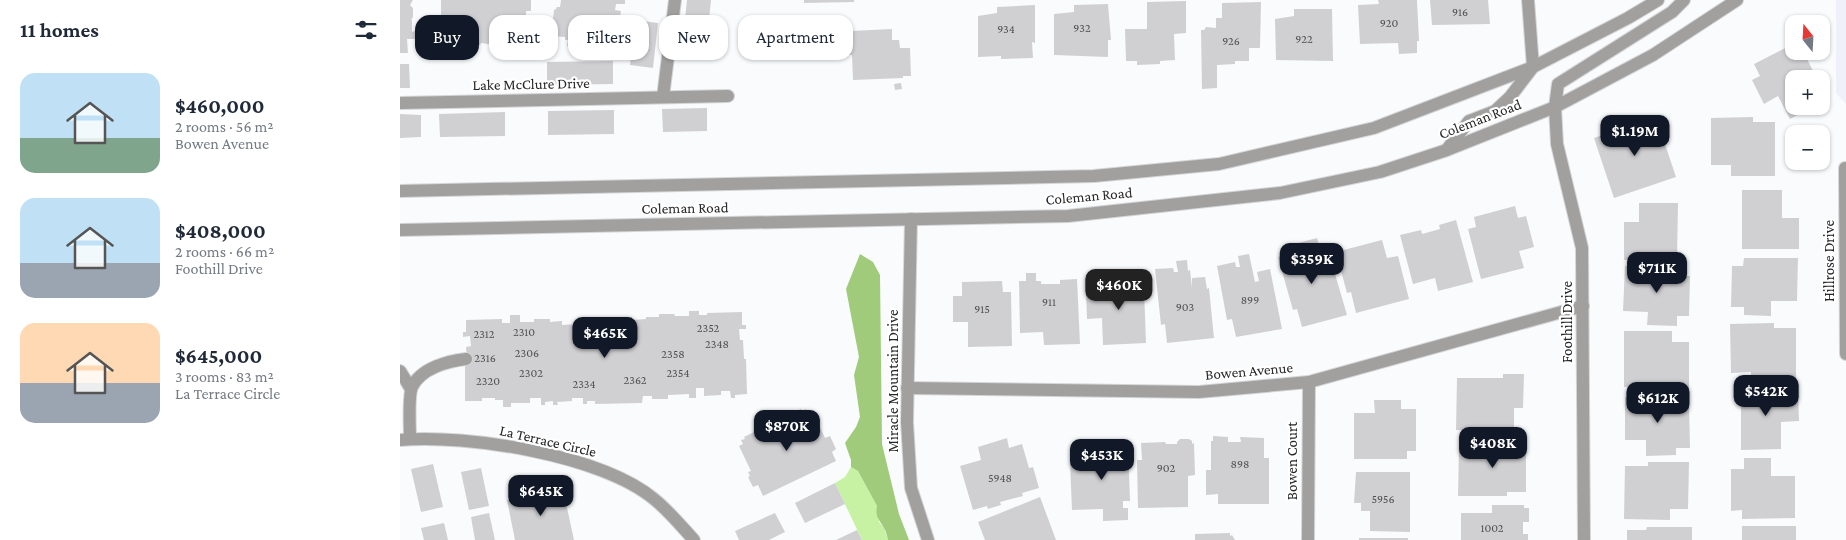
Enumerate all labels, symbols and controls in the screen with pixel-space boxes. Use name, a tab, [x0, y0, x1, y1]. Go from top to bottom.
house number: 916	[1452, 5, 1468, 19]
chip: Buy	[415, 15, 479, 60]
chip: Rent	[489, 15, 558, 60]
chip: Filters	[568, 15, 649, 60]
chip: New	[659, 15, 728, 60]
chip: Apartment	[738, 15, 853, 60]
north arrow	[1785, 15, 1830, 60]
map controls	[1785, 15, 1830, 170]
icon: filters	[352, 16, 380, 44]
house number: 920	[1380, 16, 1398, 30]
text: 11 homes	[20, 18, 99, 42]
house number: 932	[1073, 21, 1091, 35]
house number: 934	[997, 22, 1015, 36]
house number: 922	[1295, 32, 1313, 46]
house number: 926	[1222, 34, 1240, 48]
button: +	[1785, 70, 1830, 115]
street label: Lake McClure Drive	[472, 75, 590, 93]
icon: home	[60, 93, 120, 153]
text: $460,000	[175, 94, 265, 118]
street label: Coleman Road	[1437, 96, 1524, 142]
pin: $1.19M	[1594, 114, 1676, 157]
text: 2 rooms · 56 m²	[175, 118, 274, 135]
text: $1.19M	[1611, 122, 1659, 139]
button: −	[1785, 125, 1830, 170]
text: Bowen Avenue	[175, 135, 269, 152]
street label: Coleman Road	[1045, 184, 1133, 208]
street label: Coleman Road	[641, 199, 729, 217]
icon: home	[60, 218, 120, 278]
text: $408,000	[175, 219, 266, 243]
street label: Hillrose Drive	[1821, 220, 1837, 302]
pin: $359K	[1277, 242, 1347, 285]
text: 2 rooms · 66 m²	[175, 243, 274, 260]
text: $359K	[1291, 250, 1333, 267]
pin: $711K	[1622, 252, 1692, 294]
text: $711K	[1638, 259, 1676, 276]
text: Foothill Drive	[175, 260, 263, 277]
pin: $460K	[1084, 268, 1154, 311]
text: $460K	[1096, 276, 1142, 293]
street label: Foothill Drive	[1559, 280, 1575, 363]
house number: 899	[1241, 293, 1259, 307]
house number: 911	[1042, 295, 1056, 309]
house number: 903	[1176, 300, 1195, 314]
house number: 915	[974, 302, 990, 316]
street label: Miracle Mountain Drive	[885, 309, 901, 453]
pin: $465K	[570, 316, 640, 359]
house number: 2352	[697, 321, 720, 335]
text: $465K	[583, 324, 627, 341]
house number: 2310	[513, 325, 535, 339]
house number: 2312	[473, 327, 495, 341]
house number: 2348	[705, 337, 729, 351]
icon: home	[60, 343, 120, 403]
text: $645,000	[175, 344, 262, 368]
house number: 2306	[515, 346, 539, 360]
house number: 2358	[661, 347, 685, 361]
house number: 2316	[474, 351, 496, 365]
street label: Bowen Avenue	[1204, 359, 1294, 383]
house number: 2302	[519, 366, 543, 380]
house number: 2354	[666, 366, 690, 380]
text: 3 rooms · 83 m²	[175, 368, 274, 385]
house number: 2362	[624, 373, 647, 387]
house number: 2320	[476, 374, 500, 388]
pin: $542K	[1731, 374, 1801, 417]
house number: 2334	[572, 377, 596, 391]
pin: $612K	[1623, 382, 1693, 424]
text: $542K	[1745, 382, 1787, 399]
text: La Terrace Circle	[175, 385, 280, 402]
text: $612K	[1637, 389, 1679, 406]
pin: $870K	[752, 410, 822, 452]
text: $870K	[765, 417, 809, 434]
street label: Bowen Court	[1284, 421, 1300, 500]
street label: La Terrace Circle	[498, 422, 598, 460]
pin: $408K	[1458, 426, 1528, 469]
text: $408K	[1470, 434, 1516, 451]
pin: $453K	[1067, 438, 1137, 481]
text: $453K	[1081, 446, 1123, 463]
house number: 898	[1231, 457, 1249, 471]
house number: 902	[1157, 461, 1176, 475]
house number: 5948	[988, 471, 1012, 485]
pin: $645K	[506, 474, 576, 517]
text: $645K	[519, 482, 563, 499]
house number: 5956	[1371, 492, 1395, 506]
house number: 1002	[1480, 521, 1504, 535]

